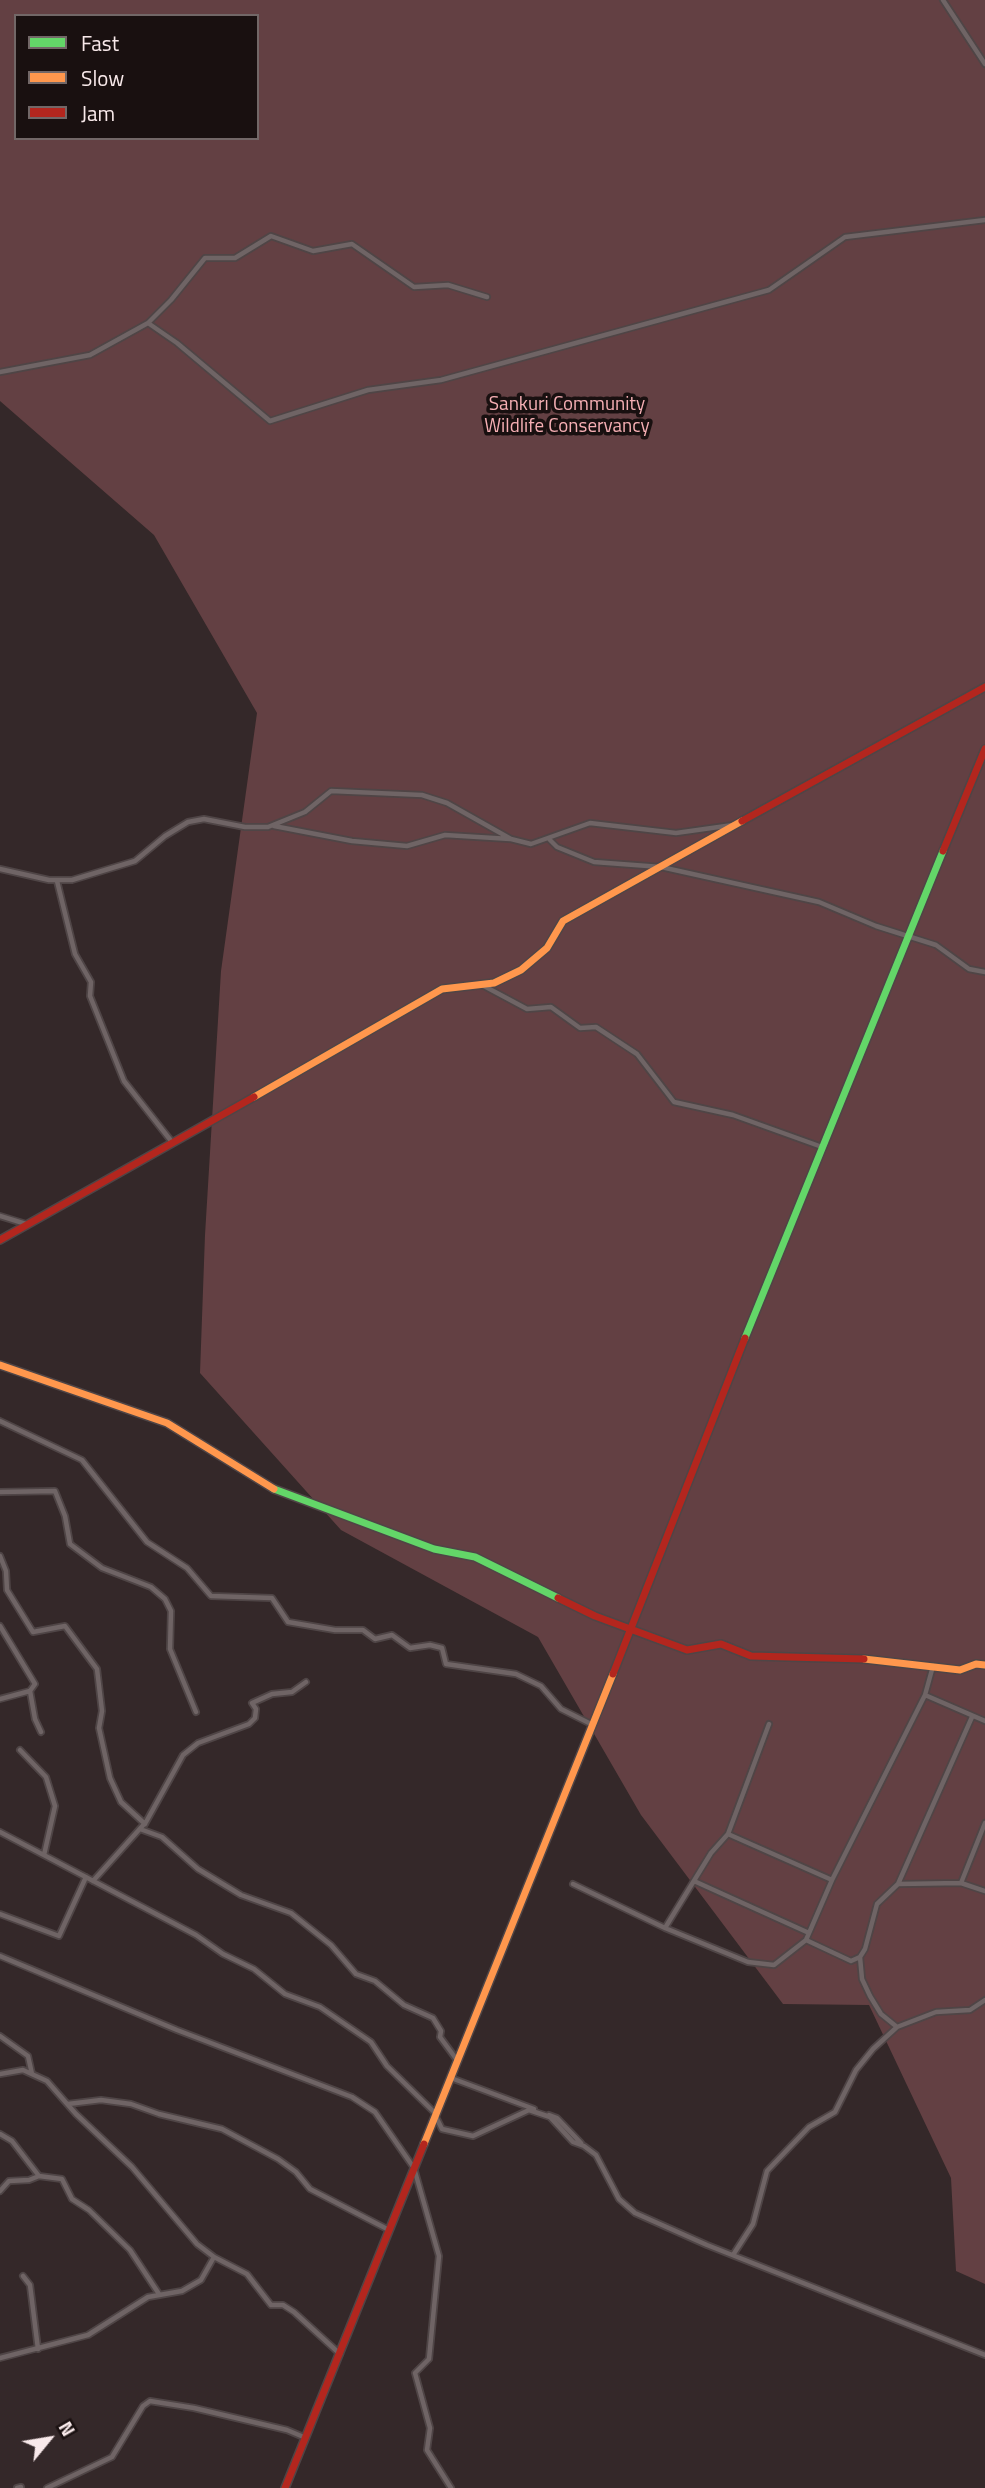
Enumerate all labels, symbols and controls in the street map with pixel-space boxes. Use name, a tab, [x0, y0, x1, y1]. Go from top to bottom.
legend	[14, 14, 259, 140]
text: Fast	[81, 27, 119, 59]
text: Slow	[81, 62, 124, 94]
text: Jam	[81, 97, 115, 129]
park label: Sankuri Community Wildlife Conservancy	[484, 394, 650, 438]
north arrow	[14, 2404, 84, 2474]
text: N	[52, 2415, 83, 2441]

